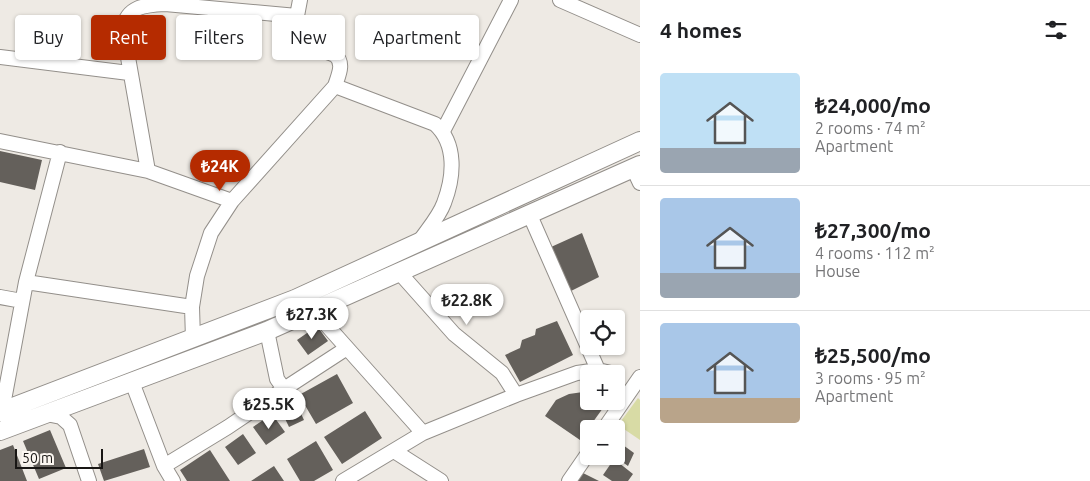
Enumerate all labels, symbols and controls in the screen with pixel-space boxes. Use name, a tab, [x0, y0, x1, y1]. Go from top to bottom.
chip: Buy	[15, 15, 81, 60]
chip: Rent	[91, 15, 166, 60]
chip: Filters	[176, 15, 262, 60]
chip: New	[272, 15, 345, 60]
chip: Apartment	[355, 15, 479, 60]
icon: filters	[1042, 16, 1070, 44]
text: 4 homes	[660, 18, 742, 42]
icon: home	[700, 93, 760, 153]
text: ₺24,000/mo	[815, 93, 931, 117]
text: 2 rooms · 74 m²	[815, 119, 926, 137]
text: Apartment	[815, 137, 893, 155]
pin: ₺24K	[190, 150, 250, 192]
text: ₺24K	[201, 157, 239, 175]
icon: home	[700, 218, 760, 278]
text: ₺27,300/mo	[815, 218, 931, 242]
text: 4 rooms · 112 m²	[815, 244, 935, 262]
text: House	[815, 262, 860, 280]
pin: ₺22.8K	[426, 284, 508, 326]
text: ₺22.8K	[442, 291, 492, 309]
pin: ₺27.3K	[271, 298, 353, 340]
text: ₺27.3K	[287, 305, 337, 323]
map controls	[580, 310, 625, 465]
button: locate	[580, 310, 625, 355]
icon: home	[700, 343, 760, 403]
text: ₺25,500/mo	[815, 343, 931, 367]
button: +	[580, 365, 625, 410]
text: 3 rooms · 95 m²	[815, 369, 926, 387]
text: Apartment	[815, 387, 893, 405]
pin: ₺25.5K	[228, 388, 310, 430]
text: ₺25.5K	[244, 395, 294, 413]
button: −	[580, 420, 625, 465]
scale bar	[15, 446, 102, 469]
text: 50 m	[22, 450, 53, 466]

